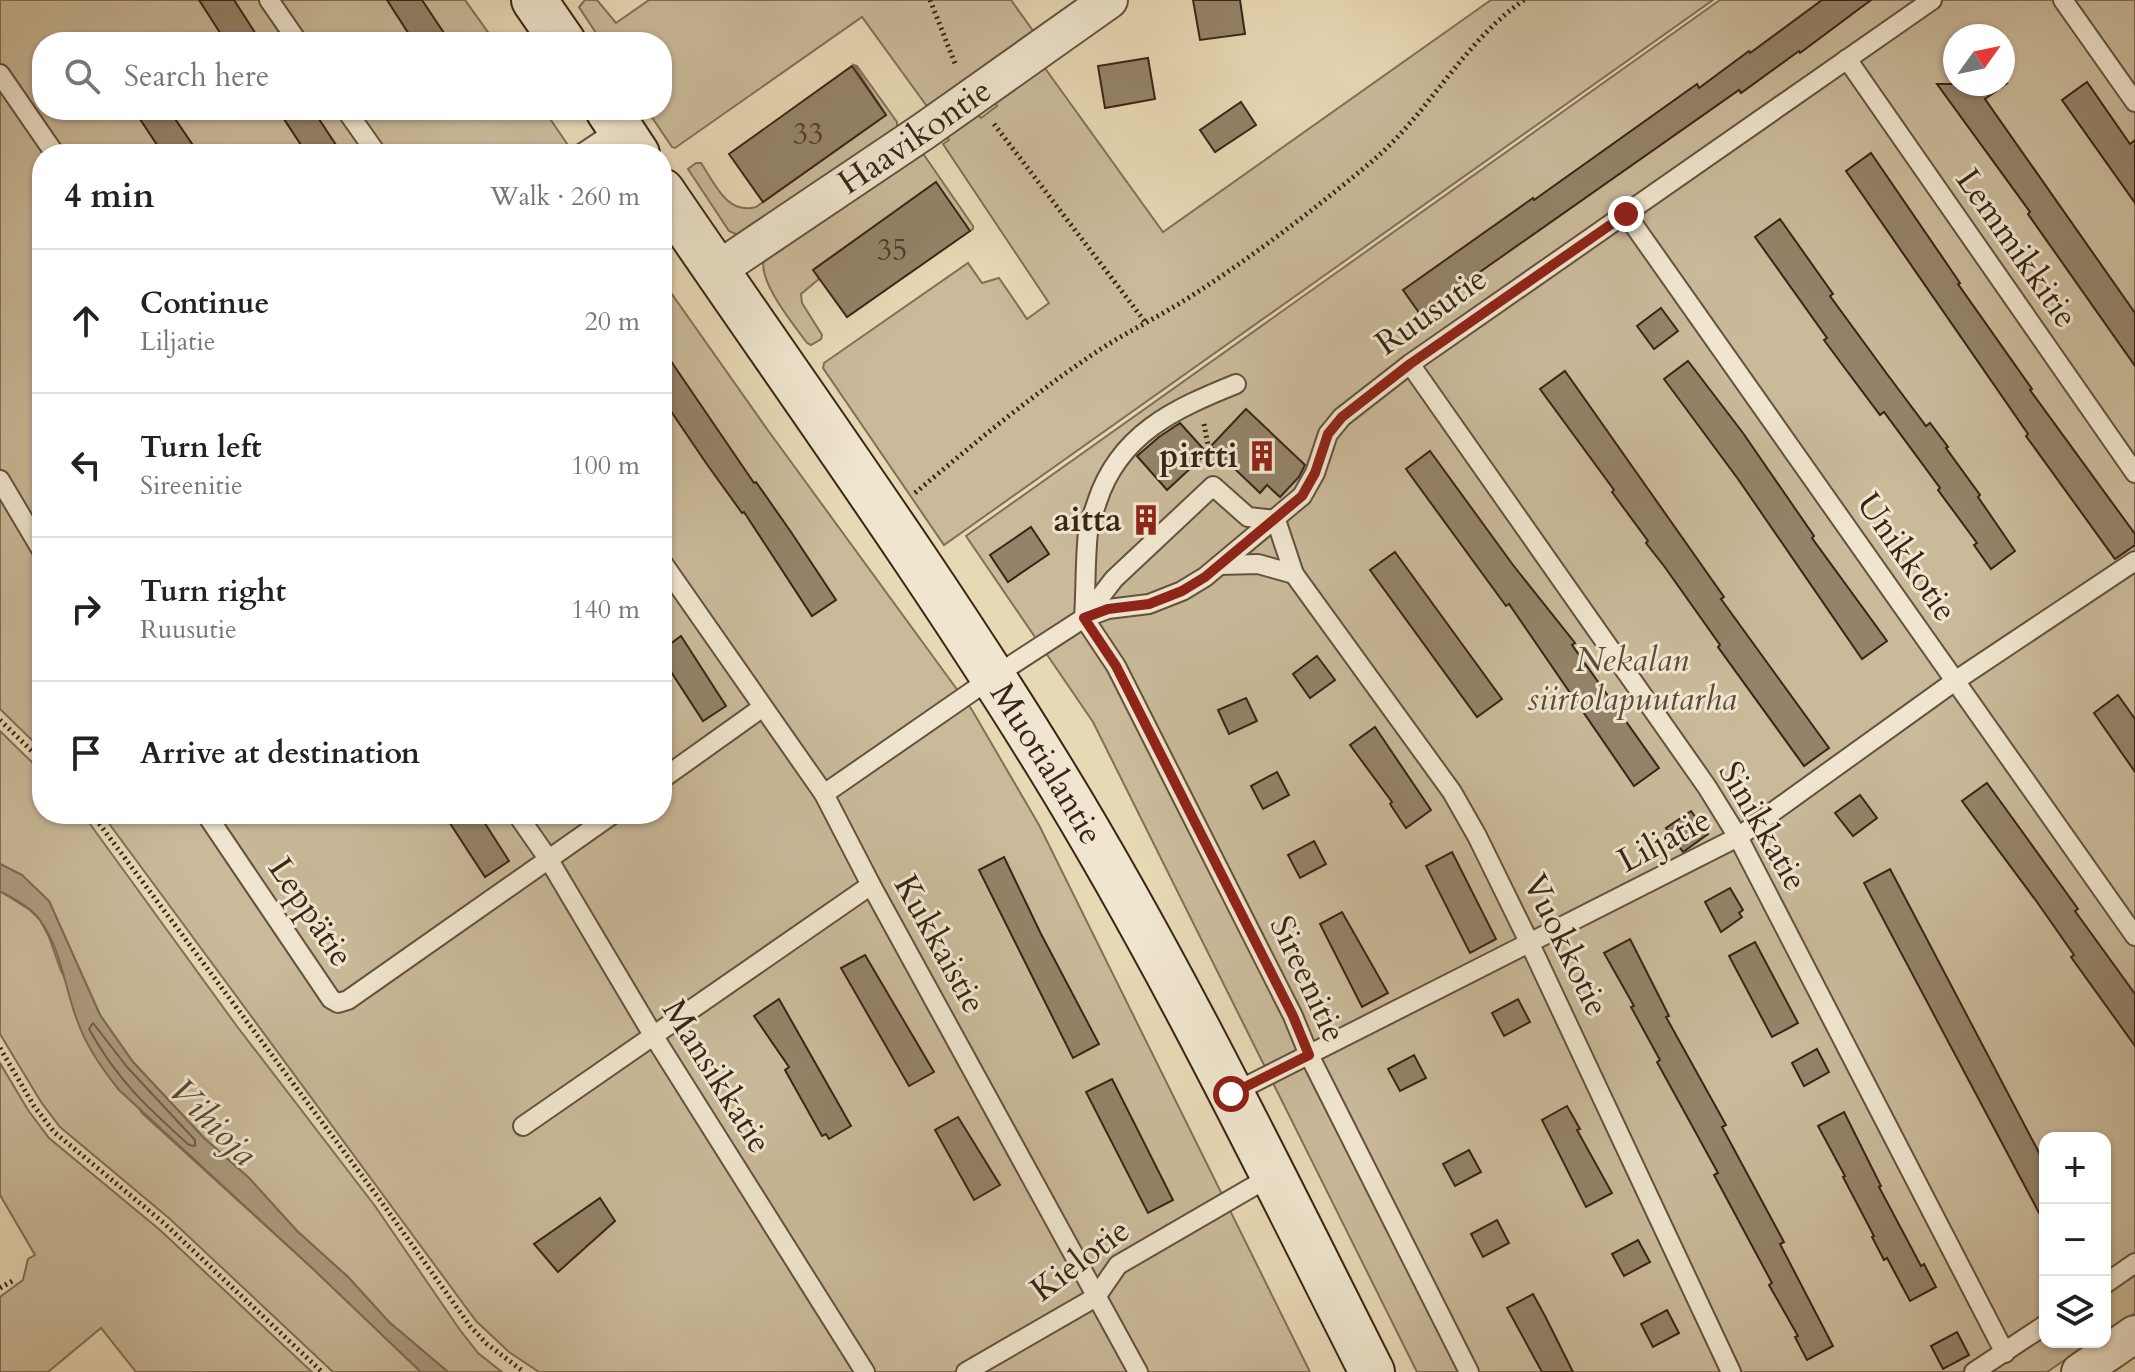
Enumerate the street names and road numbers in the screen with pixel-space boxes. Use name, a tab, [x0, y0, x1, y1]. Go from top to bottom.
street label: Haavikontie	[829, 67, 1000, 205]
street label: Lemmikkitie	[1945, 159, 2089, 337]
street label: Ruusutie	[1366, 256, 1496, 366]
street label: Unikkotie	[1846, 484, 1968, 630]
street label: Muotialantie	[979, 674, 1114, 853]
street label: Sinikkatie	[1708, 753, 1818, 899]
street label: Liljatie	[1610, 797, 1718, 883]
street label: Leppätie	[258, 848, 364, 976]
street label: Kukkaistie	[883, 866, 997, 1022]
street label: Vuokkotie	[1512, 866, 1620, 1024]
street label: Sireenitie	[1259, 908, 1357, 1050]
street label: Mansikkatie	[651, 990, 783, 1162]
street label: Kielotie	[1021, 1208, 1139, 1312]

